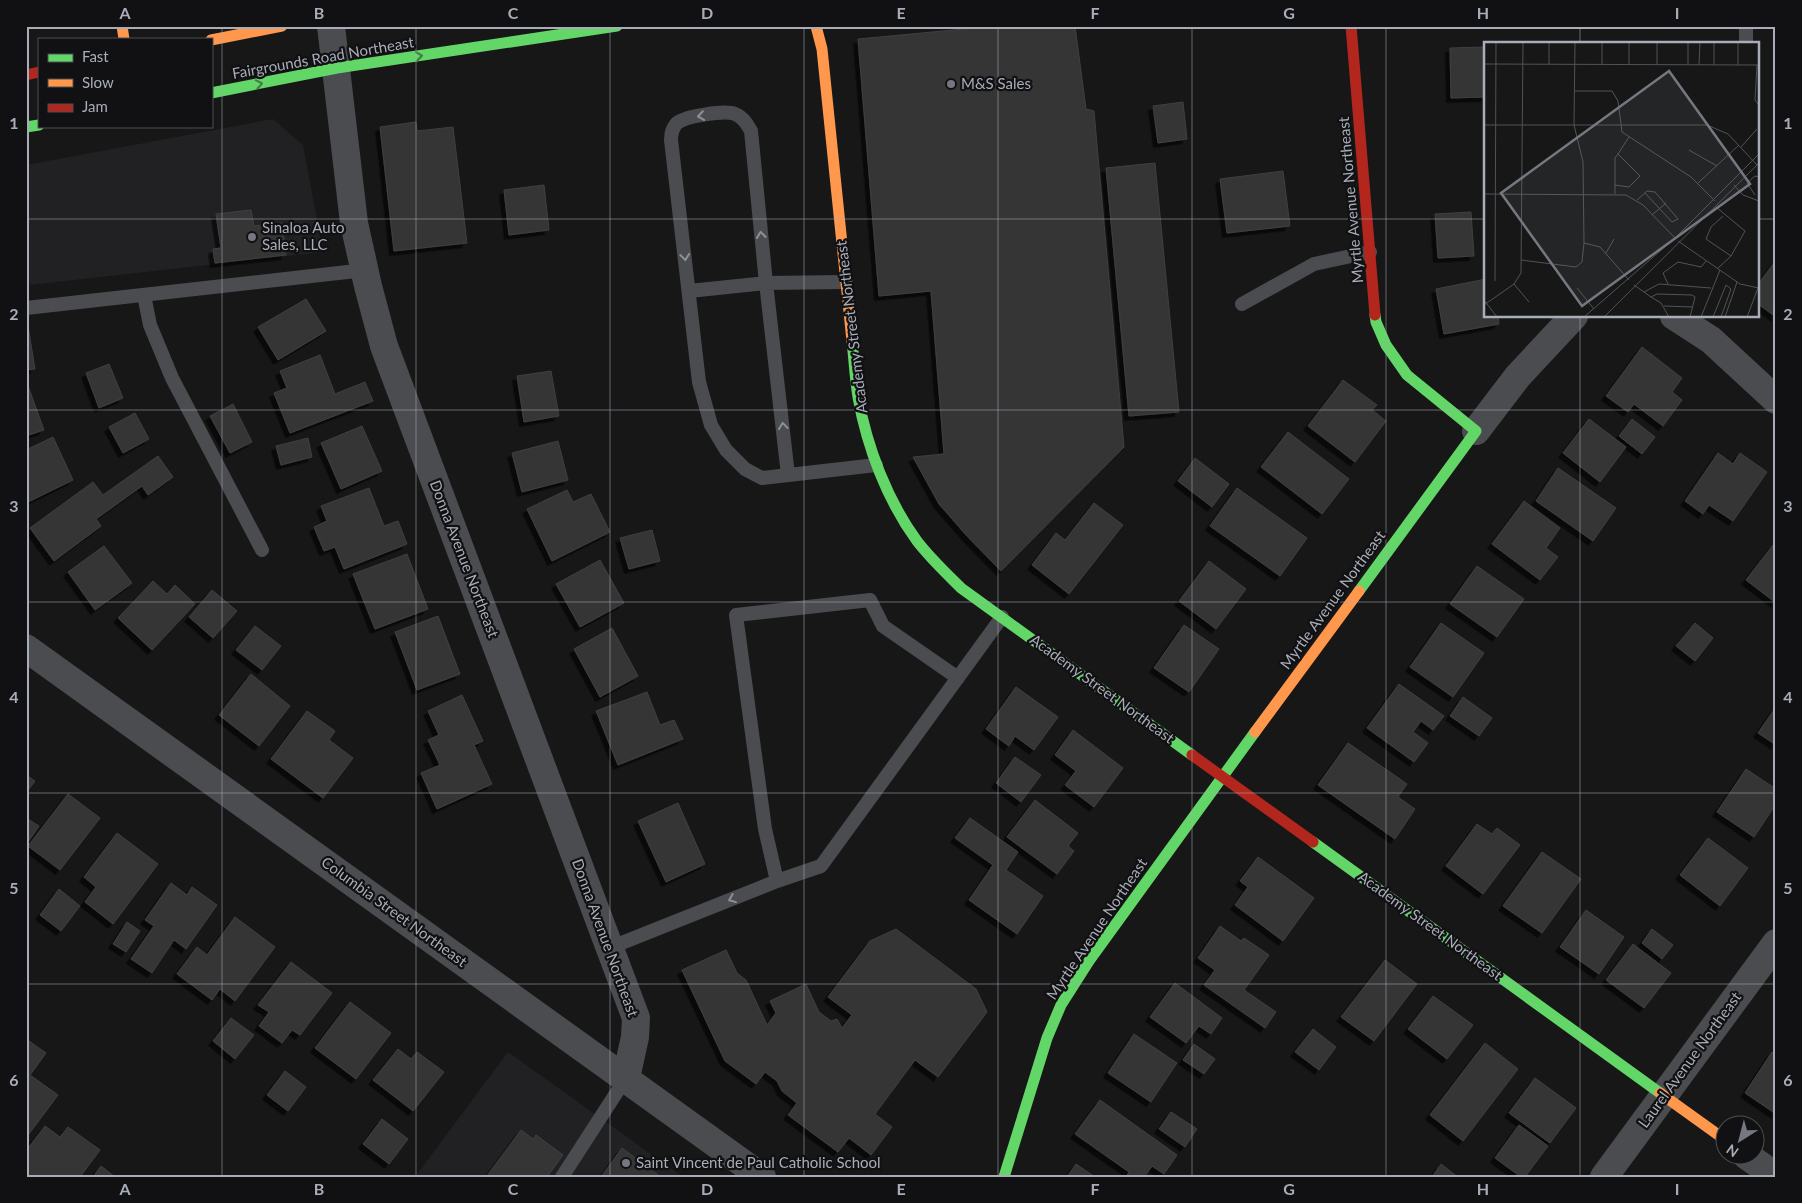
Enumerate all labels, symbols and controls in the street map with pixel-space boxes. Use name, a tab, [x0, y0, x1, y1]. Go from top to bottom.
text: A	[118, 3, 131, 22]
text: B	[314, 3, 324, 22]
text: C	[508, 3, 519, 22]
text: D	[701, 3, 713, 22]
text: E	[896, 3, 906, 22]
text: F	[1090, 3, 1100, 22]
text: G	[1283, 3, 1295, 22]
text: H	[1477, 3, 1489, 22]
text: I	[1675, 3, 1679, 22]
street label: Fairgrounds Road Northeast	[231, 32, 416, 82]
legend	[38, 38, 212, 128]
inset map	[1484, 42, 1760, 318]
text: Fast	[82, 47, 109, 65]
one-way arrow	[415, 51, 424, 61]
text: Slow	[82, 73, 114, 91]
place label: M&S Sales	[961, 74, 1031, 92]
marker: M&S Sales	[945, 78, 957, 90]
one-way arrow	[255, 79, 264, 89]
text: Jam	[82, 97, 108, 115]
one-way arrow	[697, 110, 705, 121]
text: 1	[9, 113, 19, 132]
text: 1	[1783, 113, 1793, 132]
street label: Myrtle Avenue Northeast	[1334, 116, 1366, 284]
place label: Sinaloa Auto Sales, LLC	[262, 218, 345, 253]
marker: Sinaloa Auto Sales, LLC	[246, 231, 258, 243]
one-way arrow	[756, 231, 767, 239]
street label: Academy Street Northeast	[831, 239, 871, 414]
one-way arrow	[679, 253, 690, 261]
text: 2	[9, 304, 19, 323]
text: 2	[1783, 304, 1793, 323]
one-way arrow	[778, 422, 789, 430]
street label: Donna Avenue Northeast	[427, 477, 503, 640]
text: 3	[9, 496, 19, 515]
text: 3	[1783, 496, 1793, 515]
street label: Myrtle Avenue Northeast	[1276, 526, 1389, 672]
street label: Academy Street Northeast	[1027, 630, 1179, 747]
text: 4	[9, 687, 19, 706]
text: 4	[1783, 687, 1793, 706]
street label: Columbia Street Northeast	[318, 852, 471, 970]
street label: Myrtle Avenue Northeast	[1042, 854, 1151, 1003]
street label: Donna Avenue Northeast	[569, 856, 643, 1020]
street label: Academy Street Northeast	[1355, 867, 1507, 984]
text: 5	[9, 878, 19, 897]
text: 5	[1783, 878, 1793, 897]
one-way arrow	[728, 893, 736, 903]
street label: Laurel Avenue Northeast	[1634, 988, 1745, 1131]
text: 6	[9, 1070, 19, 1089]
text: 6	[1783, 1070, 1793, 1089]
north arrow	[1714, 1116, 1764, 1166]
text: N	[1723, 1141, 1741, 1161]
place label: Saint Vincent de Paul Catholic School	[636, 1153, 881, 1171]
marker: Saint Vincent de Paul Catholic School	[620, 1157, 632, 1169]
text: A	[118, 1179, 131, 1198]
text: B	[314, 1179, 324, 1198]
text: C	[508, 1179, 519, 1198]
text: D	[701, 1179, 713, 1198]
text: E	[896, 1179, 906, 1198]
text: F	[1090, 1179, 1100, 1198]
text: G	[1283, 1179, 1295, 1198]
text: H	[1477, 1179, 1489, 1198]
text: I	[1675, 1179, 1679, 1198]

